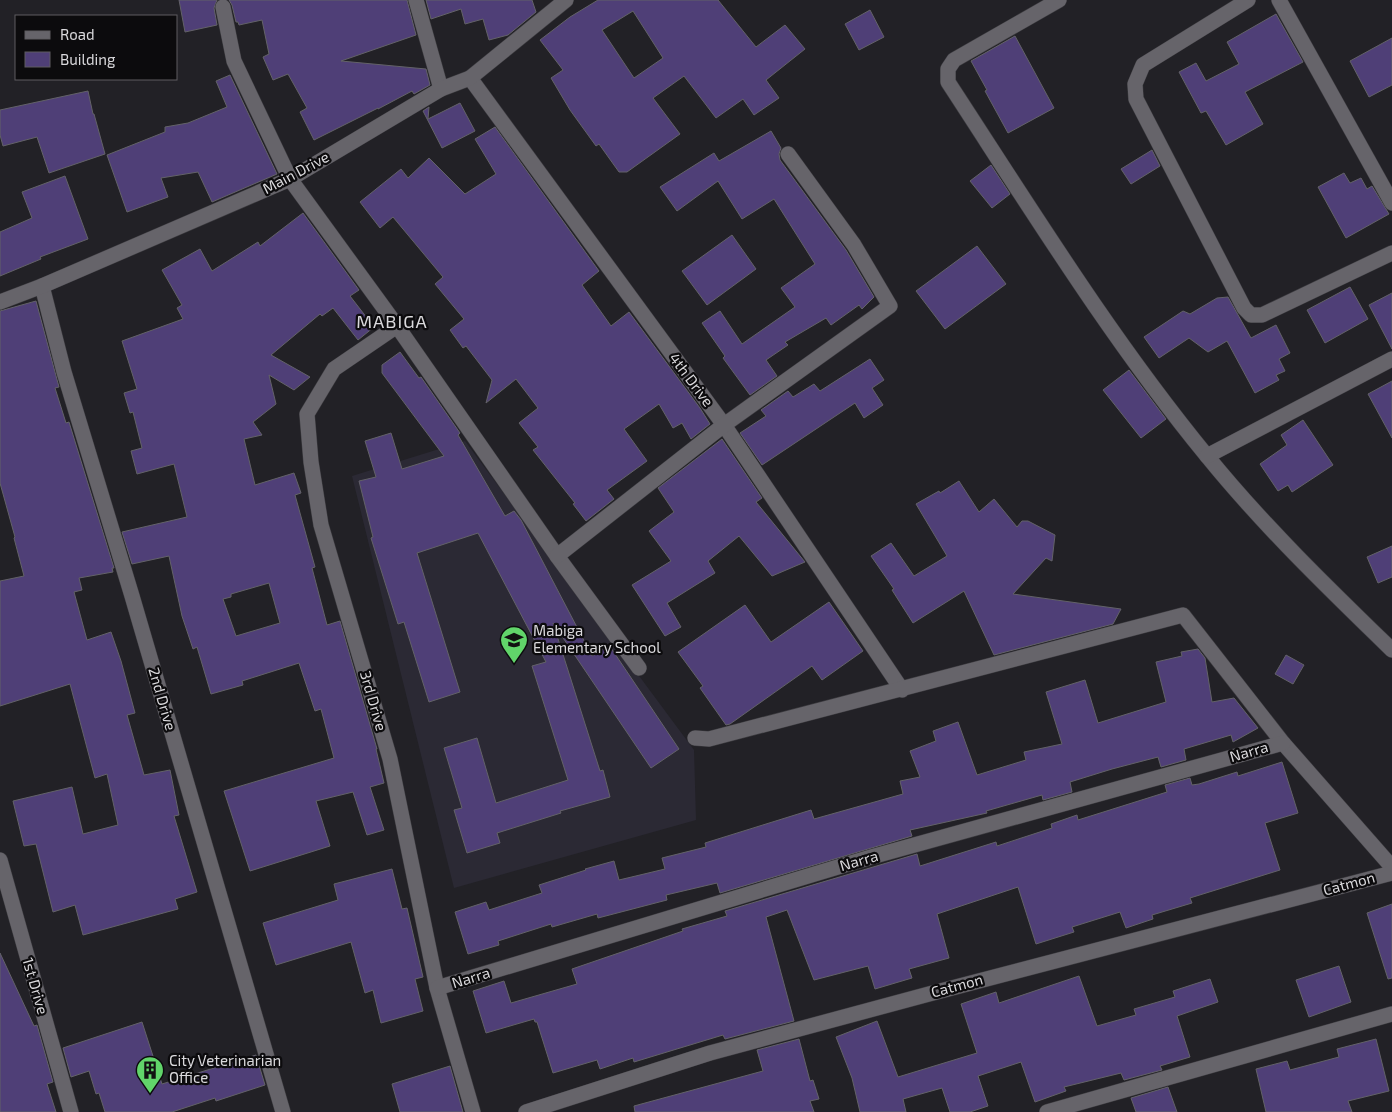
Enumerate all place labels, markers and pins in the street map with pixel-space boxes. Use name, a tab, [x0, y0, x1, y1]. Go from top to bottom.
place label: Mabiga Elementary School	[533, 621, 661, 656]
school or university icon: Mabiga Elementary School	[499, 625, 529, 664]
place label: City Veterinarian Office	[169, 1051, 281, 1086]
building icon: City Veterinarian Office	[135, 1055, 165, 1094]

